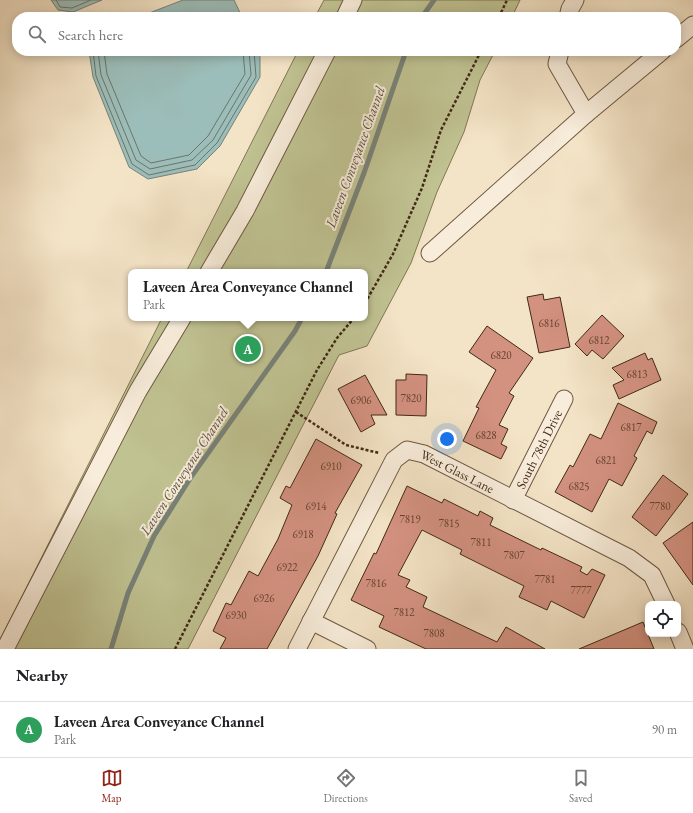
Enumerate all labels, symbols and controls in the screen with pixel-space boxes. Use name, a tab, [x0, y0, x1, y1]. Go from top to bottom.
search box	[12, 12, 681, 56]
icon: search	[26, 23, 48, 45]
text: Search here	[58, 25, 123, 44]
water label: Laveen Conveyance Channel	[321, 83, 389, 231]
popup	[128, 269, 368, 321]
text: Laveen Area Conveyance Channel	[143, 277, 353, 296]
text: Park	[143, 296, 165, 313]
house number: 6816	[538, 316, 560, 330]
house number: 6812	[588, 333, 610, 347]
pin: A	[235, 334, 261, 364]
house number: 6820	[490, 348, 512, 362]
house number: 6813	[626, 367, 648, 381]
house number: 7820	[400, 391, 422, 405]
house number: 6906	[350, 393, 372, 407]
water label: Laveen Conveyance Channel	[135, 403, 233, 539]
street label: South 78th Drive	[512, 407, 566, 492]
house number: 6817	[620, 420, 642, 434]
house number: 6828	[475, 428, 497, 442]
your location	[437, 429, 457, 449]
street label: West Glass Lane	[418, 446, 497, 497]
house number: 6821	[595, 453, 617, 467]
house number: 6910	[320, 459, 342, 473]
house number: 6825	[568, 479, 590, 493]
house number: 6914	[305, 499, 327, 513]
house number: 7780	[649, 499, 671, 513]
house number: 7819	[399, 512, 421, 526]
house number: 7815	[438, 516, 460, 530]
house number: 6918	[292, 527, 314, 541]
house number: 7811	[470, 535, 492, 549]
house number: 7807	[503, 548, 525, 562]
house number: 6922	[276, 560, 298, 574]
house number: 7781	[534, 572, 556, 586]
house number: 7816	[365, 576, 387, 590]
house number: 7777	[570, 583, 592, 597]
house number: 6926	[253, 591, 275, 605]
map controls	[645, 601, 681, 637]
button: locate	[645, 601, 681, 637]
house number: 7812	[393, 605, 415, 619]
house number: 6930	[225, 608, 247, 622]
house number: 7808	[423, 626, 445, 640]
text: Nearby	[16, 664, 68, 686]
text: Laveen Area Conveyance Channel	[54, 712, 264, 731]
text: A	[24, 721, 34, 738]
text: 90 m	[652, 721, 677, 738]
text: Park	[54, 731, 76, 748]
tab: Map	[101, 767, 123, 805]
tab: Directions	[324, 767, 368, 805]
tab: Saved	[569, 767, 592, 805]

